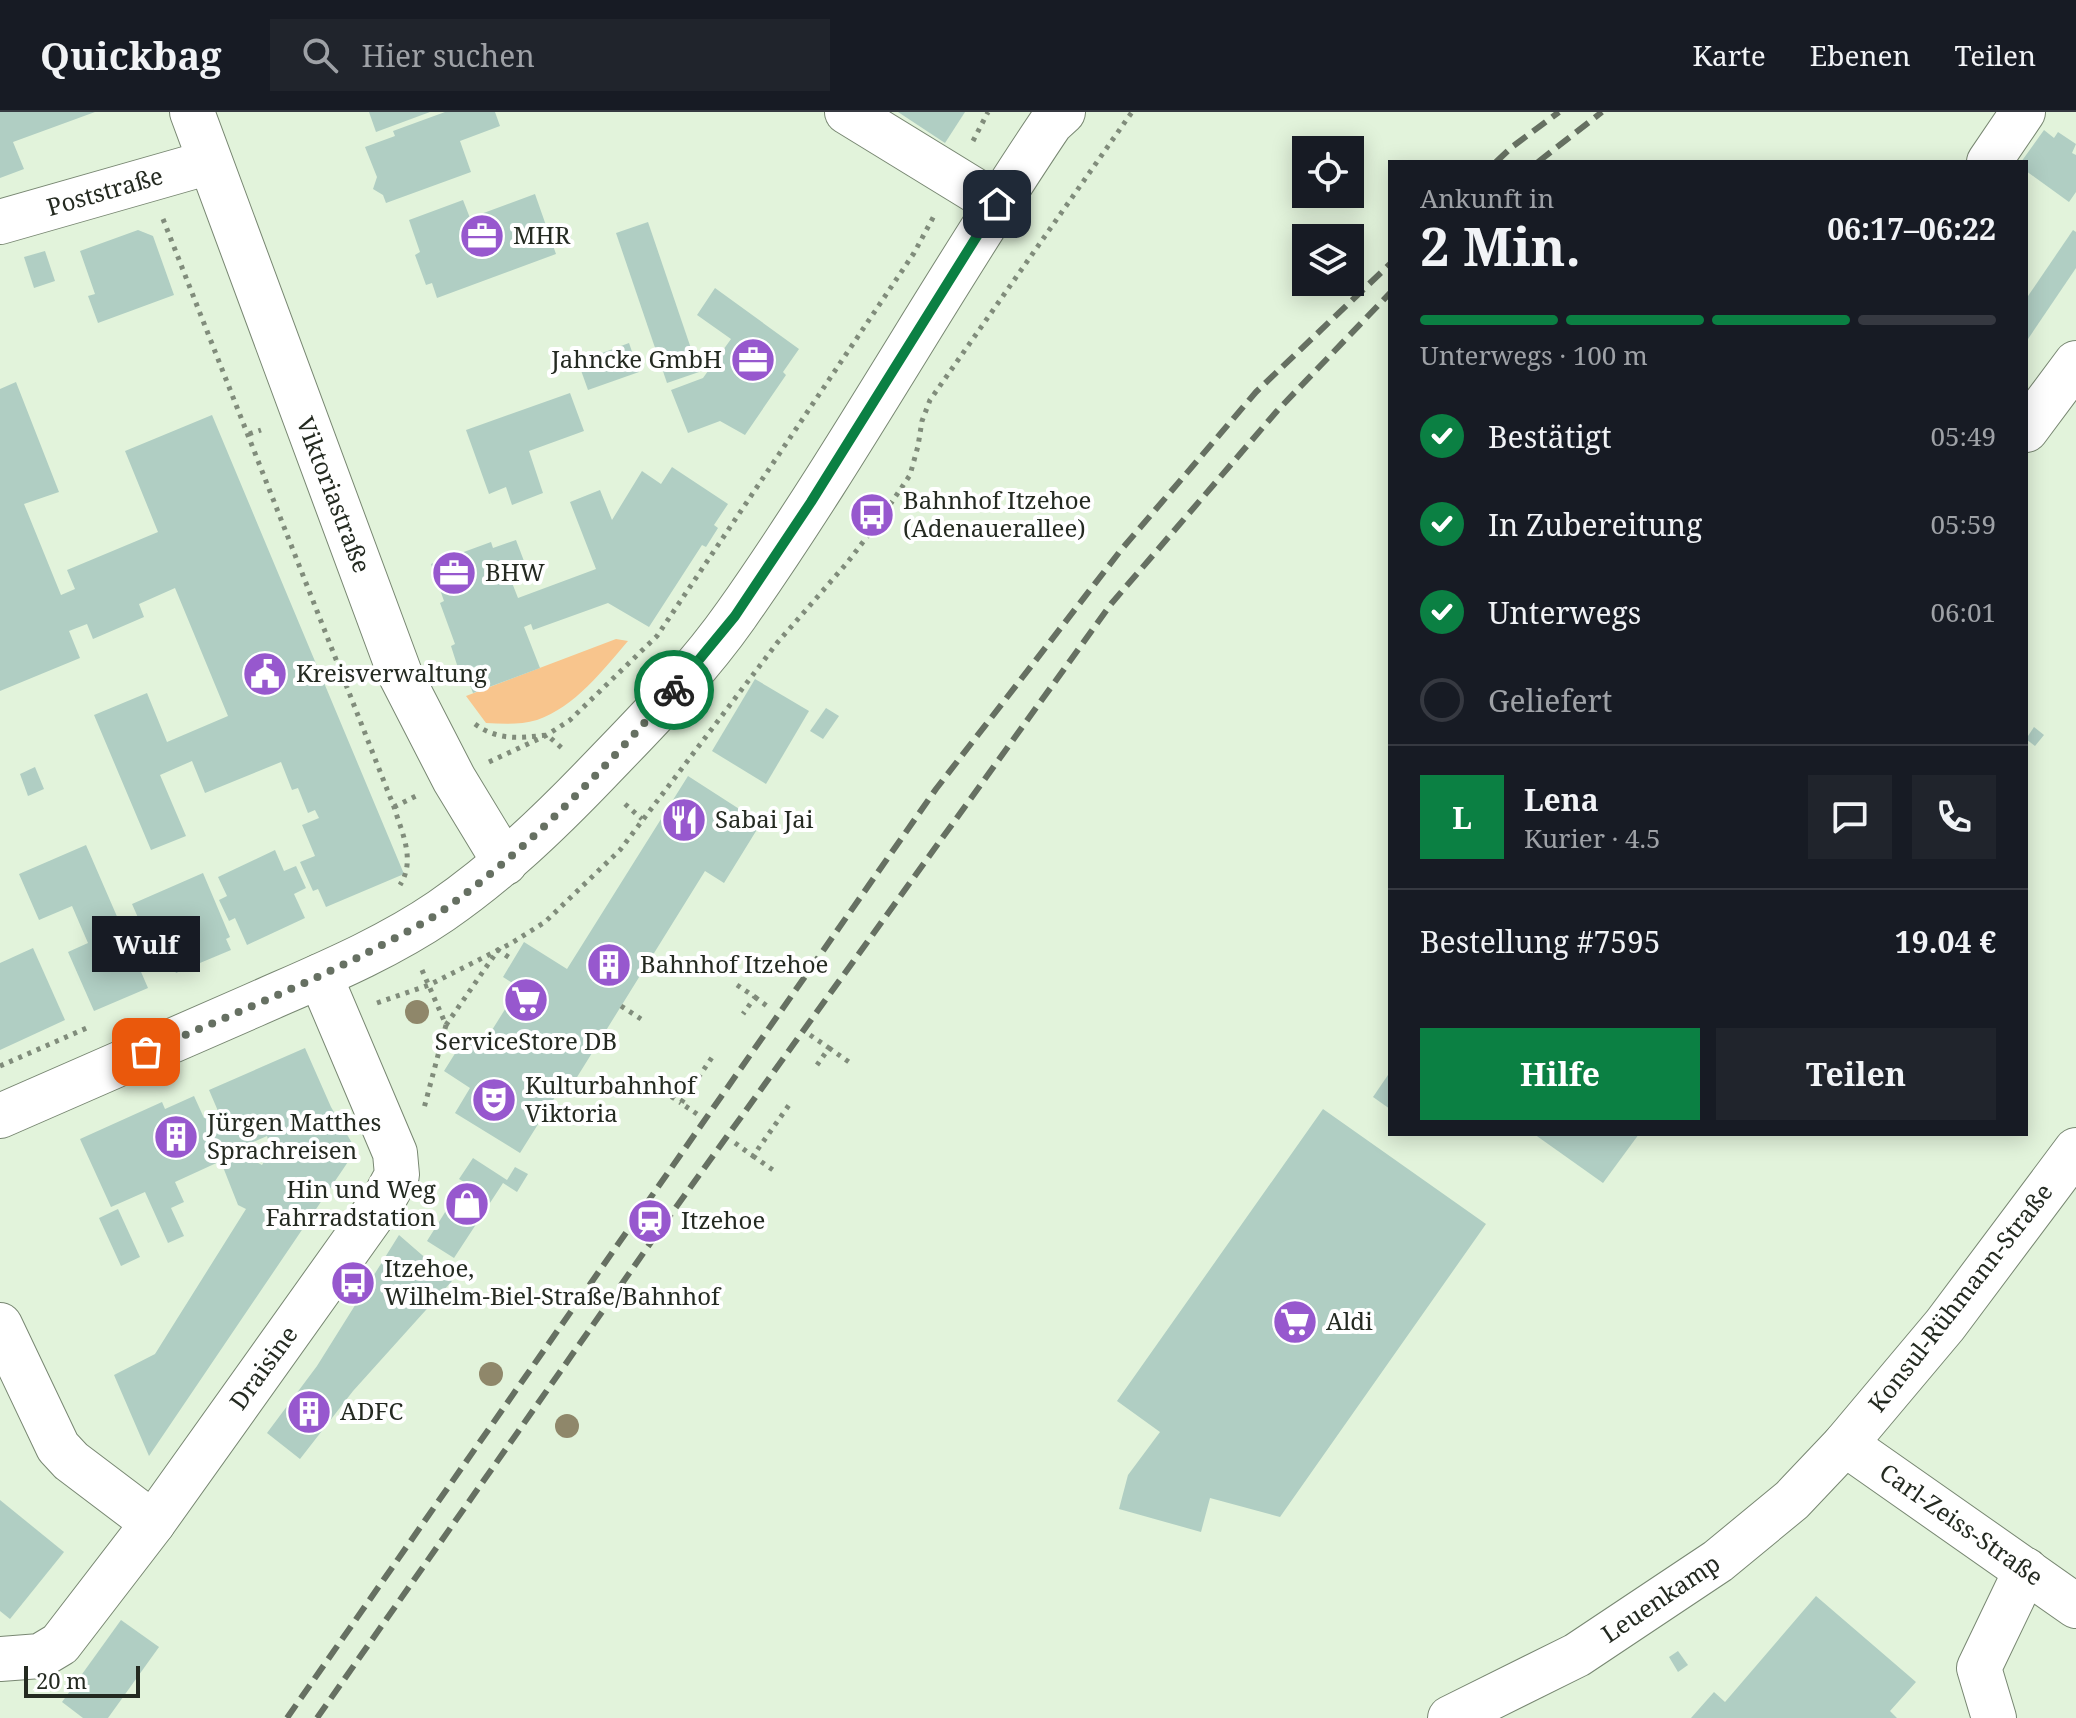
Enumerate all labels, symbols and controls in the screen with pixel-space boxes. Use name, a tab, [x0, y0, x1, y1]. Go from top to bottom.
search box	[270, 19, 830, 91]
text: Quickbag	[40, 29, 222, 81]
icon: search	[298, 33, 342, 77]
text: Hier suchen	[362, 35, 535, 76]
text: Karte	[1692, 36, 1766, 74]
text: Ebenen	[1810, 36, 1911, 74]
text: Teilen	[1955, 36, 2036, 74]
map controls	[1292, 136, 1364, 296]
button: locate	[1292, 136, 1364, 208]
street label: Poststraße	[43, 158, 167, 223]
pin	[963, 170, 1031, 238]
text: Ankunft in	[1420, 180, 1554, 216]
icon: home	[975, 182, 1019, 226]
text: 06:17–06:22	[1827, 208, 1996, 249]
text: 2 Min.	[1420, 210, 1581, 281]
office icon: MHR	[458, 212, 506, 260]
place label: MHR	[513, 218, 571, 251]
button: layers	[1292, 224, 1364, 296]
office icon: Jahncke GmbH	[729, 336, 777, 384]
text: Unterwegs · 100 m	[1420, 337, 1648, 373]
place label: Jahncke GmbH	[550, 342, 722, 375]
street label: Viktoriastraße	[289, 412, 379, 577]
icon: check	[1420, 414, 1464, 458]
text: Bestätigt	[1488, 416, 1612, 457]
text: 05:49	[1930, 418, 1996, 454]
place label: Bahnhof Itzehoe (Adenauerallee)	[903, 483, 1091, 544]
bus stop icon: Bahnhof Itzehoe (Adenauerallee)	[848, 491, 896, 539]
icon: check	[1420, 502, 1464, 546]
text: In Zubereitung	[1488, 504, 1702, 545]
text: 05:59	[1930, 506, 1996, 542]
office icon: BHW	[430, 549, 478, 597]
place label: BHW	[485, 555, 545, 588]
icon: check	[1420, 590, 1464, 634]
text: Unterwegs	[1488, 592, 1641, 633]
text: 06:01	[1930, 594, 1996, 630]
public building icon: Kreisverwaltung	[241, 650, 289, 698]
courier	[634, 650, 714, 730]
place label: Kreisverwaltung	[296, 656, 487, 689]
icon: bike	[652, 668, 696, 712]
text: Geliefert	[1488, 680, 1612, 721]
button: chat	[1808, 775, 1892, 859]
button: phone	[1912, 775, 1996, 859]
text: Lena	[1524, 779, 1599, 820]
restaurant icon: Sabai Jai	[660, 796, 708, 844]
text: L	[1452, 797, 1472, 838]
place label: Sabai Jai	[715, 802, 814, 835]
text: Kurier · 4.5	[1524, 820, 1661, 856]
callout: Wulf	[92, 916, 200, 972]
text: Bestellung #7595	[1420, 921, 1661, 962]
text: 19.04 €	[1895, 921, 1996, 962]
text: Wulf	[114, 926, 178, 962]
building icon: Bahnhof Itzehoe	[585, 941, 633, 989]
place label: Bahnhof Itzehoe	[640, 947, 828, 980]
supermarket icon: ServiceStore DB	[502, 976, 550, 1024]
pin	[112, 1018, 180, 1086]
place label: ServiceStore DB	[435, 1024, 617, 1057]
button: Hilfe	[1420, 1028, 1700, 1120]
button: Teilen	[1716, 1028, 1996, 1120]
icon: bag	[124, 1030, 168, 1074]
place label: Kulturbahnhof Viktoria	[525, 1068, 698, 1129]
theatre icon: Kulturbahnhof Viktoria	[470, 1076, 518, 1124]
place label: Jürgen Matthes Sprachreisen	[206, 1105, 381, 1166]
building icon: Jürgen Matthes Sprachreisen	[152, 1113, 200, 1161]
place label: Hin und Weg Fahrradstation	[265, 1172, 436, 1233]
street label: Konsul-Rühmann-Straße	[1860, 1176, 2060, 1418]
shop icon: Hin und Weg Fahrradstation	[443, 1180, 491, 1228]
station icon: Itzehoe	[626, 1197, 674, 1245]
place label: Itzehoe	[681, 1203, 765, 1236]
place label: Itzehoe, Wilhelm-Biel-Straße/Bahnhof	[384, 1251, 722, 1312]
bus stop icon: Itzehoe, Wilhelm-Biel-Straße/Bahnhof	[329, 1259, 377, 1307]
supermarket icon: Aldi	[1271, 1298, 1319, 1346]
place label: Aldi	[1326, 1304, 1373, 1337]
street label: Draisine	[221, 1318, 304, 1416]
building icon: ADFC	[285, 1388, 333, 1436]
place label: ADFC	[340, 1394, 403, 1427]
street label: Carl-Zeiss-Straße	[1874, 1455, 2050, 1592]
street label: Leuenkamp	[1594, 1546, 1726, 1650]
scale bar	[24, 1662, 140, 1698]
text: 20 m	[36, 1665, 87, 1695]

